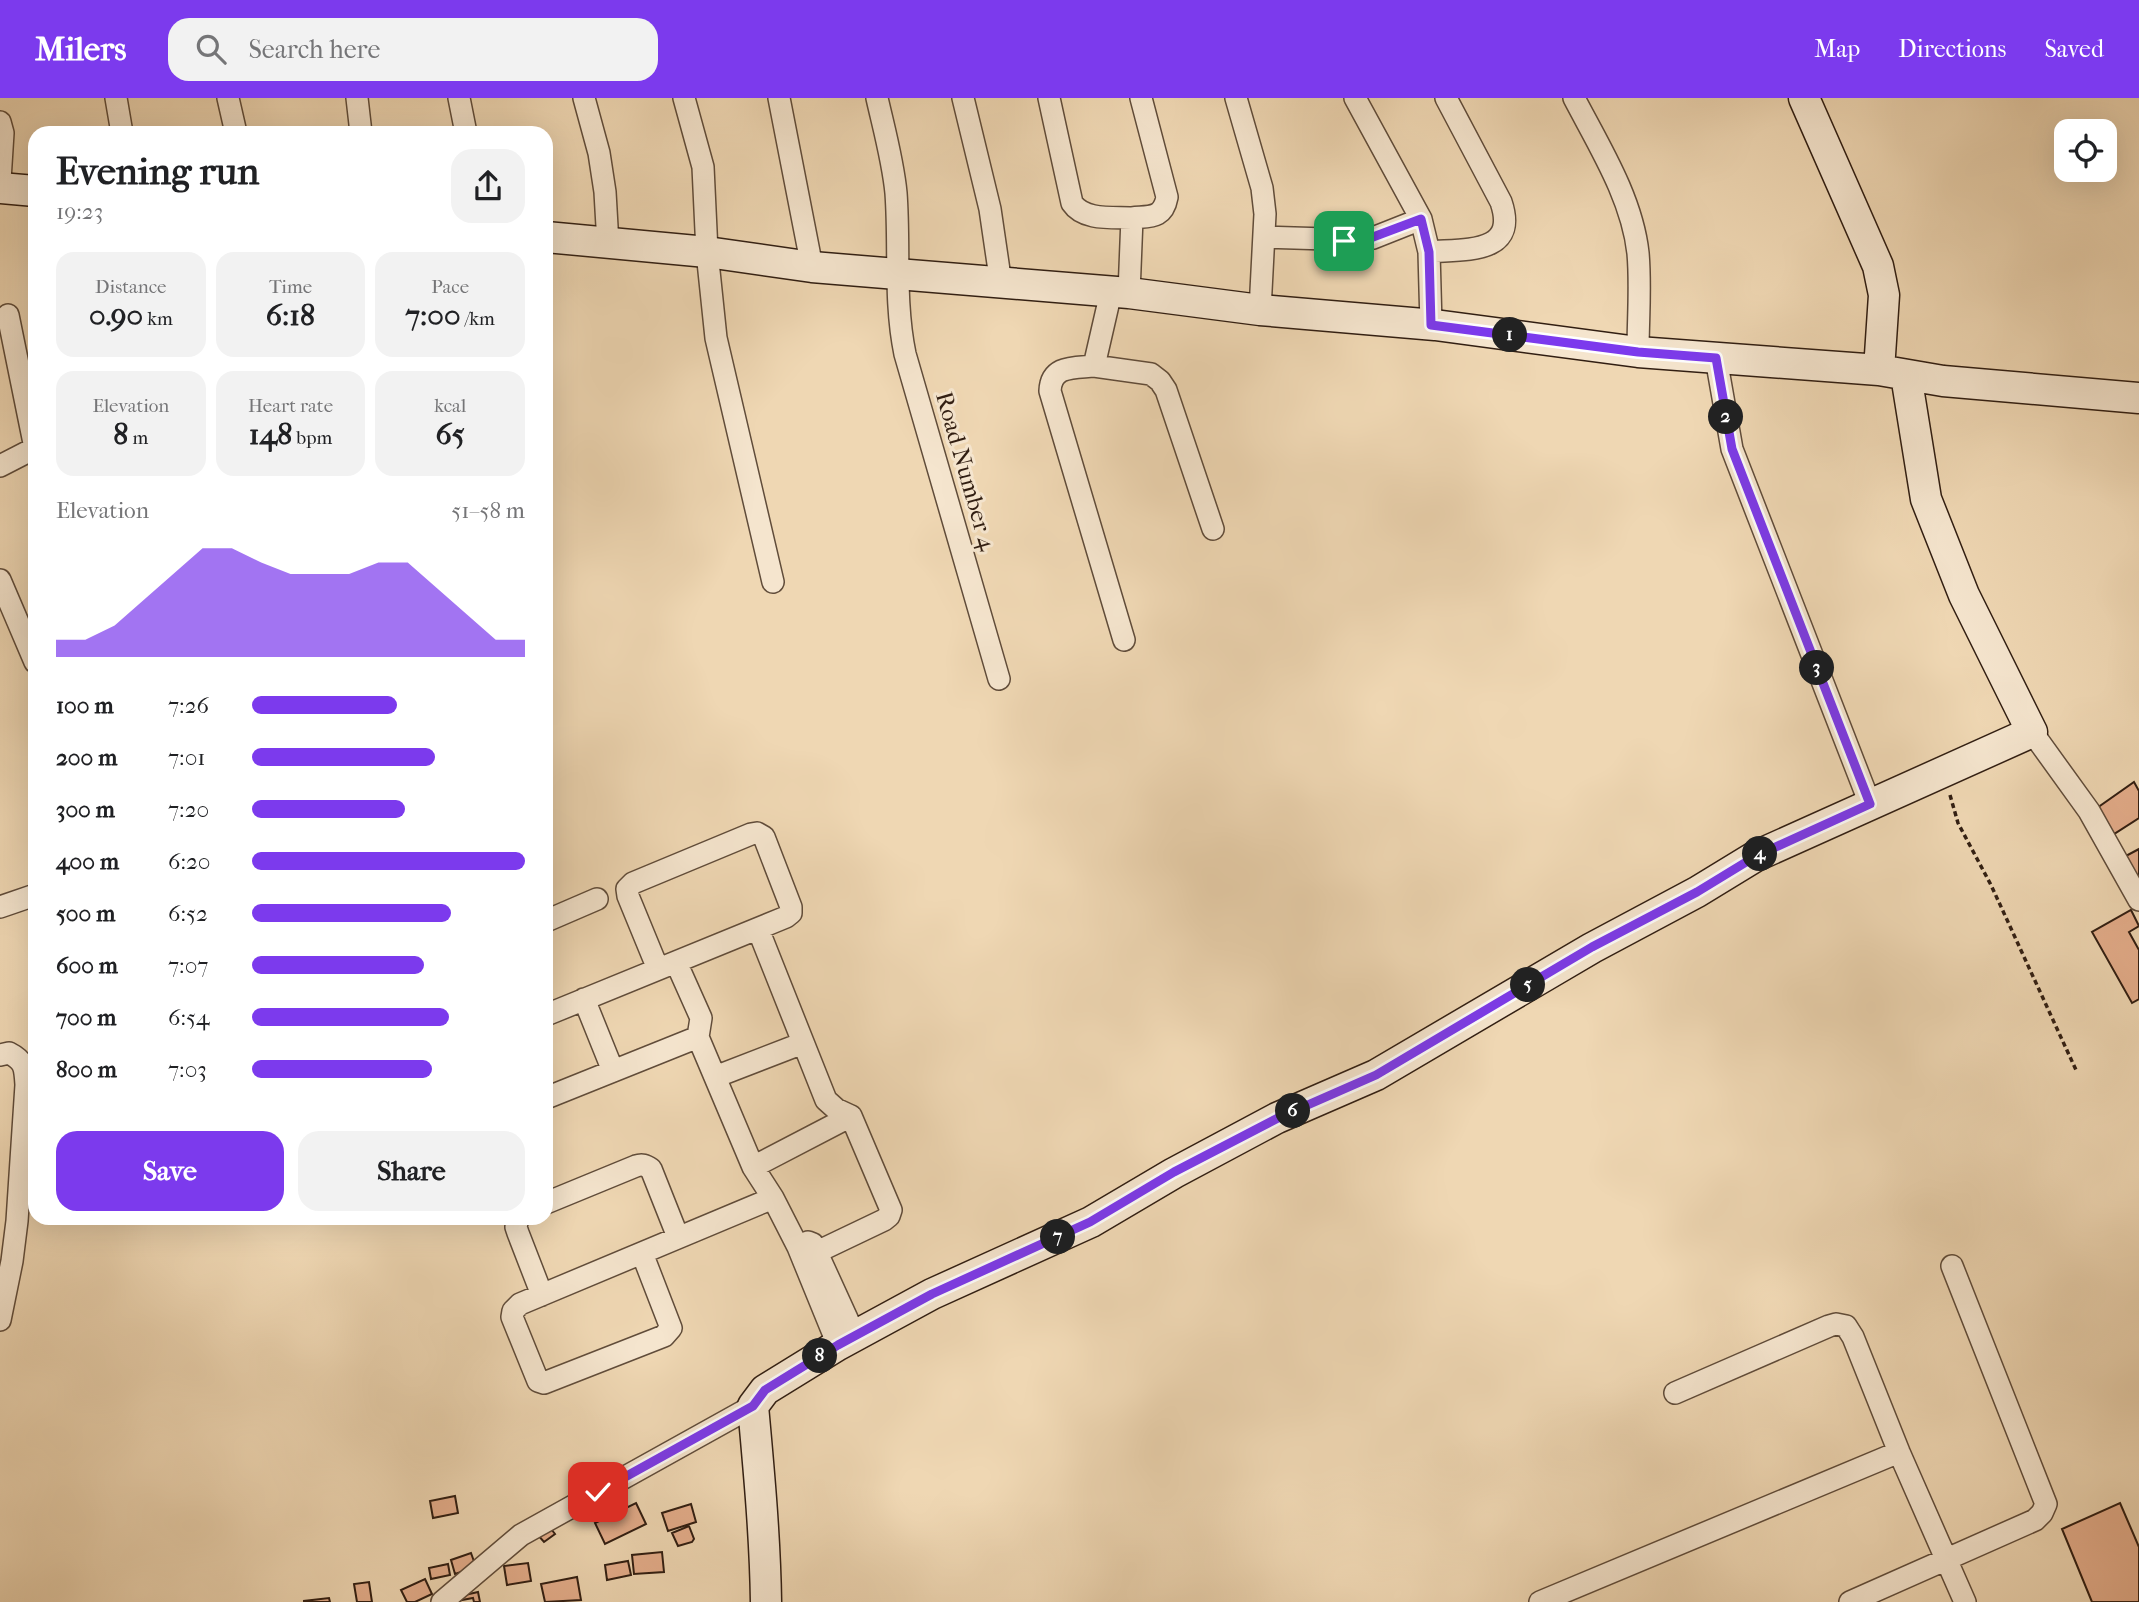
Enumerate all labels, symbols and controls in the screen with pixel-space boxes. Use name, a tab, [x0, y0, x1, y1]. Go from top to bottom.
search box	[168, 18, 658, 81]
text: Milers	[35, 30, 126, 69]
icon: search	[192, 30, 230, 68]
text: Search here	[248, 34, 380, 65]
text: Map	[1814, 35, 1860, 63]
text: Directions	[1898, 35, 2006, 63]
text: Saved	[2044, 35, 2104, 63]
map controls	[2054, 119, 2117, 182]
button: locate	[2054, 119, 2117, 182]
text: Evening run	[56, 149, 259, 194]
button: share	[451, 149, 525, 223]
text: 19:23	[56, 198, 103, 225]
pin	[1314, 211, 1374, 271]
icon: arrive	[1325, 222, 1363, 260]
text: Distance	[95, 276, 167, 298]
text: Time	[269, 276, 312, 298]
text: Pace	[431, 276, 469, 298]
text: 0.90	[89, 298, 143, 333]
text: 6:18	[266, 298, 315, 333]
text: 7:00	[406, 298, 460, 333]
text: km	[143, 308, 173, 330]
text: /km	[460, 308, 495, 330]
pin: 1	[1492, 317, 1528, 352]
text: 1	[1506, 323, 1513, 345]
street label: Road Number 4	[930, 388, 1002, 554]
text: Elevation	[92, 395, 169, 417]
text: Heart rate	[248, 395, 333, 417]
text: kcal	[434, 395, 466, 417]
pin: 2	[1708, 400, 1744, 434]
text: 2	[1721, 405, 1730, 427]
text: 8	[113, 417, 128, 452]
text: 148	[249, 417, 292, 452]
text: 65	[436, 417, 465, 452]
text: m	[128, 427, 148, 449]
text: bpm	[292, 427, 332, 449]
text: Elevation	[56, 497, 149, 524]
text: 51–58 m	[451, 497, 525, 524]
pin: 3	[1800, 650, 1834, 686]
text: 3	[1813, 656, 1820, 678]
text: 100 m	[56, 692, 114, 719]
text: 7:26	[168, 692, 209, 719]
text: 200 m	[56, 744, 117, 771]
text: 7:01	[168, 744, 205, 771]
text: 300 m	[56, 796, 115, 823]
text: 7:20	[168, 796, 209, 823]
pin: 4	[1742, 836, 1778, 872]
text: 4	[1754, 842, 1765, 864]
text: 400 m	[56, 848, 119, 875]
text: 6:20	[168, 848, 211, 875]
text: 500 m	[56, 900, 115, 927]
text: 6:52	[168, 900, 208, 927]
text: 600 m	[56, 952, 118, 979]
text: 7:07	[168, 952, 208, 979]
pin: 5	[1510, 968, 1546, 1002]
text: 5	[1523, 973, 1532, 995]
text: 700 m	[56, 1004, 116, 1031]
text: 6:54	[168, 1004, 210, 1031]
text: 800 m	[56, 1056, 117, 1083]
text: 7:03	[168, 1056, 207, 1083]
pin: 6	[1276, 1094, 1310, 1128]
text: 6	[1287, 1099, 1298, 1121]
button: Save	[56, 1131, 284, 1211]
button: Share	[298, 1131, 525, 1211]
pin: 7	[1040, 1220, 1076, 1254]
text: 7	[1053, 1225, 1062, 1247]
pin: 8	[802, 1338, 838, 1374]
text: 8	[815, 1344, 824, 1366]
pin	[568, 1462, 628, 1522]
icon: check	[579, 1473, 617, 1511]

